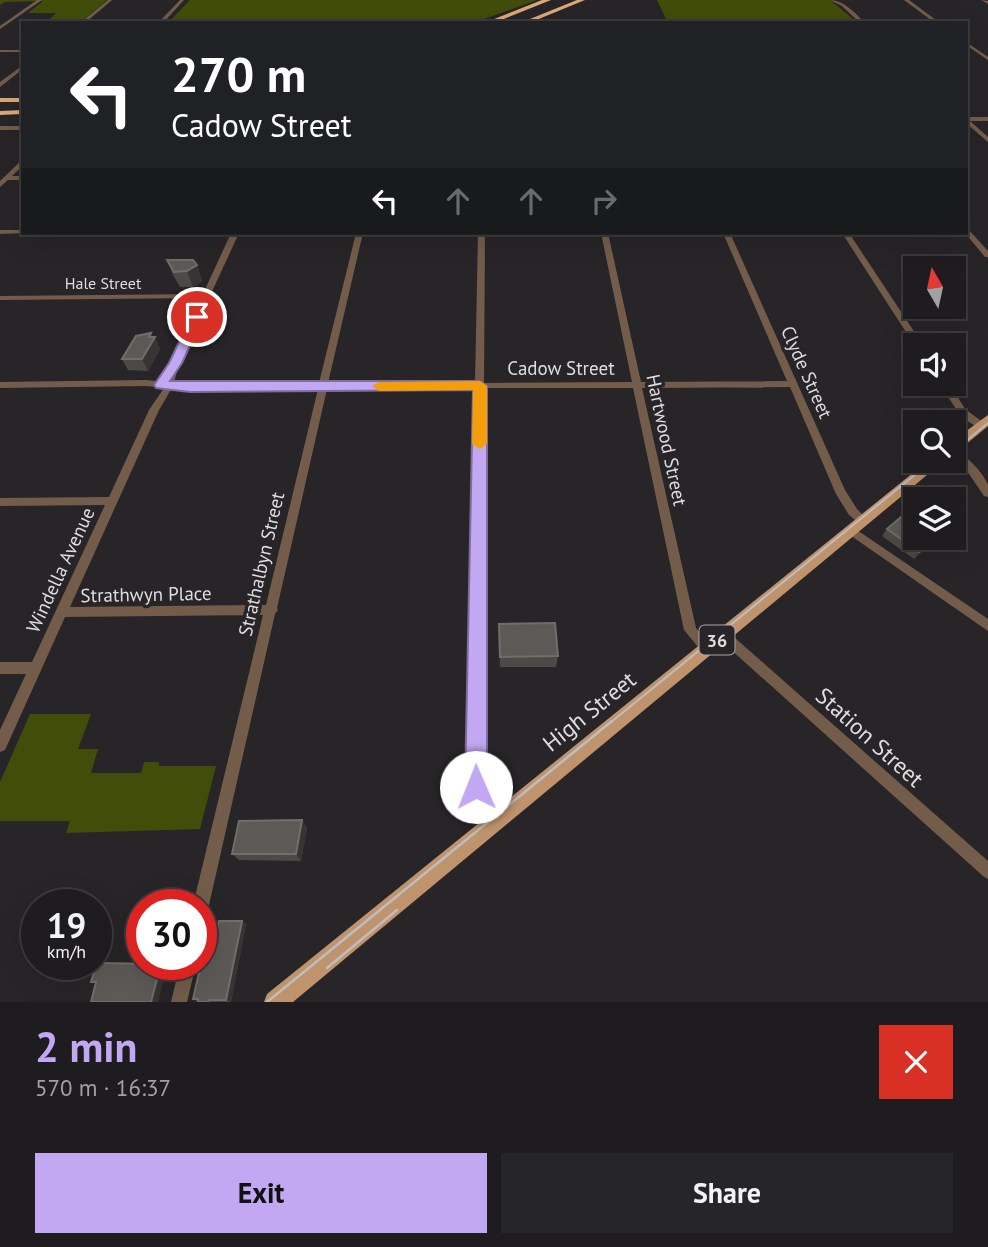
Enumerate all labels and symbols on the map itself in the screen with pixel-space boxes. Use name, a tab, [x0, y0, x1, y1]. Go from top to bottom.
north arrow	[903, 256, 966, 318]
street label: Hale Street	[65, 273, 142, 293]
pin	[167, 287, 227, 347]
street label: Clyde Street	[776, 322, 838, 422]
street label: Cadow Street	[507, 356, 615, 380]
street label: Hartwood Street	[641, 372, 693, 508]
street label: Strathalbyn Street	[233, 489, 289, 638]
street label: Windella Avenue	[21, 504, 99, 636]
street label: Strathwyn Place	[80, 581, 212, 607]
road number: 36	[700, 626, 734, 654]
street label: High Street	[537, 665, 642, 757]
street label: Station Street	[810, 681, 930, 793]
position arrow	[439, 750, 513, 824]
speed limit sign: 30	[126, 889, 217, 980]

